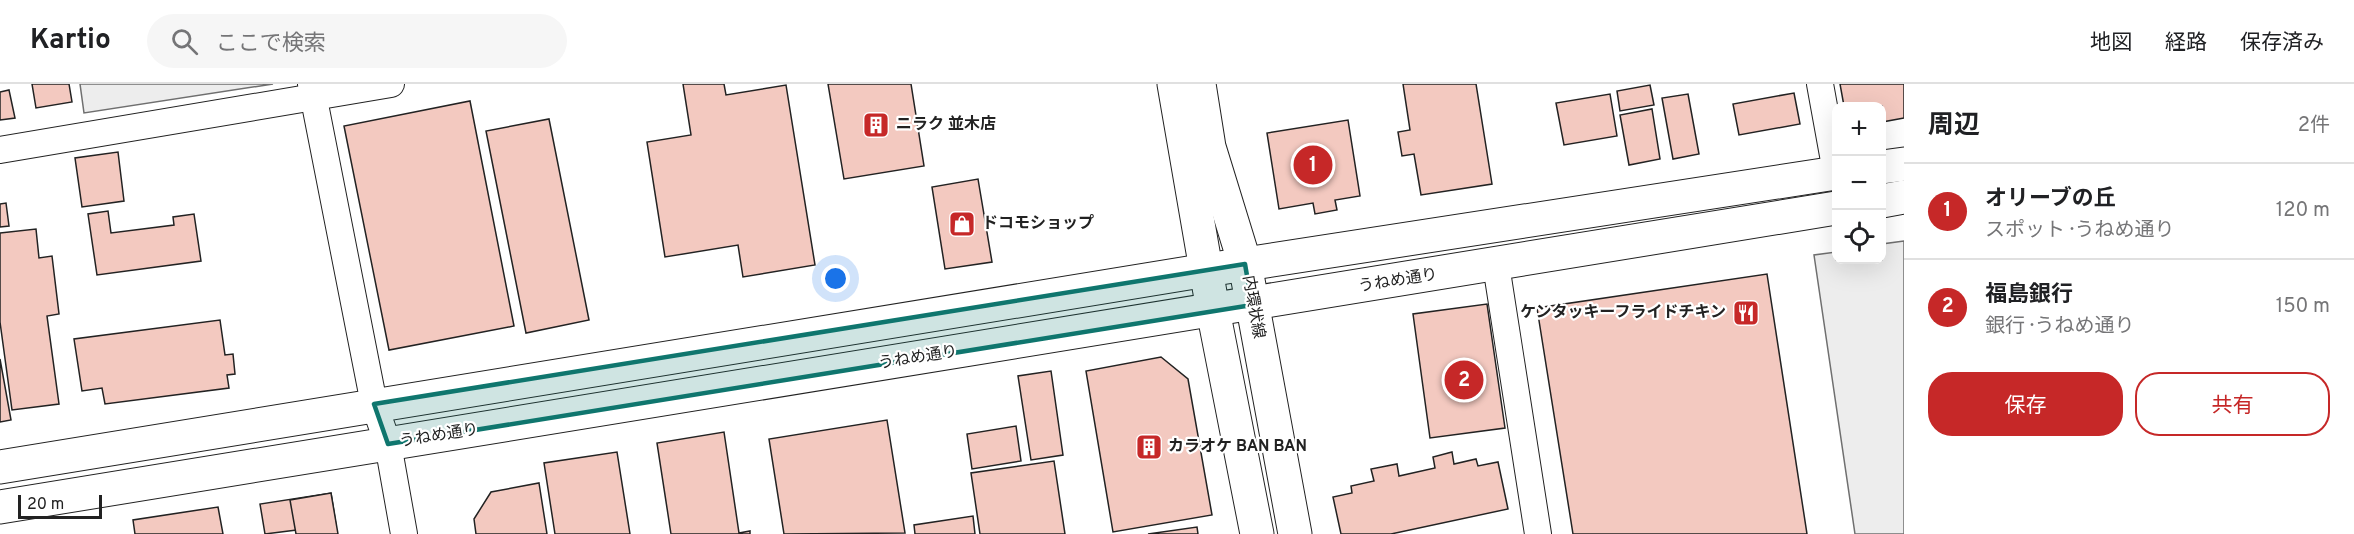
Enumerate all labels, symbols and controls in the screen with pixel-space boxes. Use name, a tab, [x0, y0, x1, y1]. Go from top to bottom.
search box	[147, 14, 567, 68]
text: Kartio	[30, 23, 111, 59]
icon: search	[168, 25, 201, 58]
text: 地図	[2090, 30, 2132, 57]
text: 経路	[2165, 30, 2207, 57]
text: 保存済み	[2240, 30, 2324, 57]
text: ここで検索	[216, 31, 326, 58]
map controls	[1832, 102, 1886, 264]
button: +	[1832, 102, 1886, 156]
building icon: ニラク 並木店	[861, 110, 891, 140]
text: 周辺	[1928, 110, 1980, 143]
text: 2件	[2298, 113, 2330, 139]
place label: ニラク 並木店	[896, 115, 996, 135]
pin: 1	[1294, 142, 1332, 188]
button: −	[1832, 156, 1886, 210]
text: オリーブの丘	[1985, 186, 2116, 213]
text: 1	[1944, 198, 1952, 224]
text: 120 m	[2276, 198, 2330, 224]
shop icon: ドコモショップ	[947, 209, 977, 239]
button: locate	[1832, 210, 1886, 264]
place label: ドコモショップ	[982, 214, 1094, 234]
text: スポット · うねめ通り	[1985, 218, 2174, 244]
your location	[821, 264, 850, 293]
street label: うねめ通り	[1357, 265, 1439, 297]
street label: 内環状線	[1238, 274, 1268, 340]
text: 福島銀行	[1985, 282, 2073, 309]
text: 2	[1941, 294, 1954, 320]
text: 150 m	[2276, 294, 2330, 320]
restaurant icon: ケンタッキーフライドチキン	[1731, 298, 1761, 328]
place label: ケンタッキーフライドチキン	[1520, 303, 1726, 323]
text: 銀行 · うねめ通り	[1985, 314, 2134, 340]
street label: うねめ通り	[877, 342, 959, 374]
pin: 2	[1444, 358, 1484, 402]
button: 保存	[1928, 372, 2123, 436]
button: 共有	[2135, 372, 2330, 436]
street label: うねめ通り	[398, 420, 480, 452]
building icon: カラオケ BAN BAN	[1134, 432, 1164, 462]
place label: カラオケ BAN BAN	[1168, 437, 1307, 457]
scale bar	[18, 492, 102, 520]
text: 20 m	[27, 495, 64, 515]

